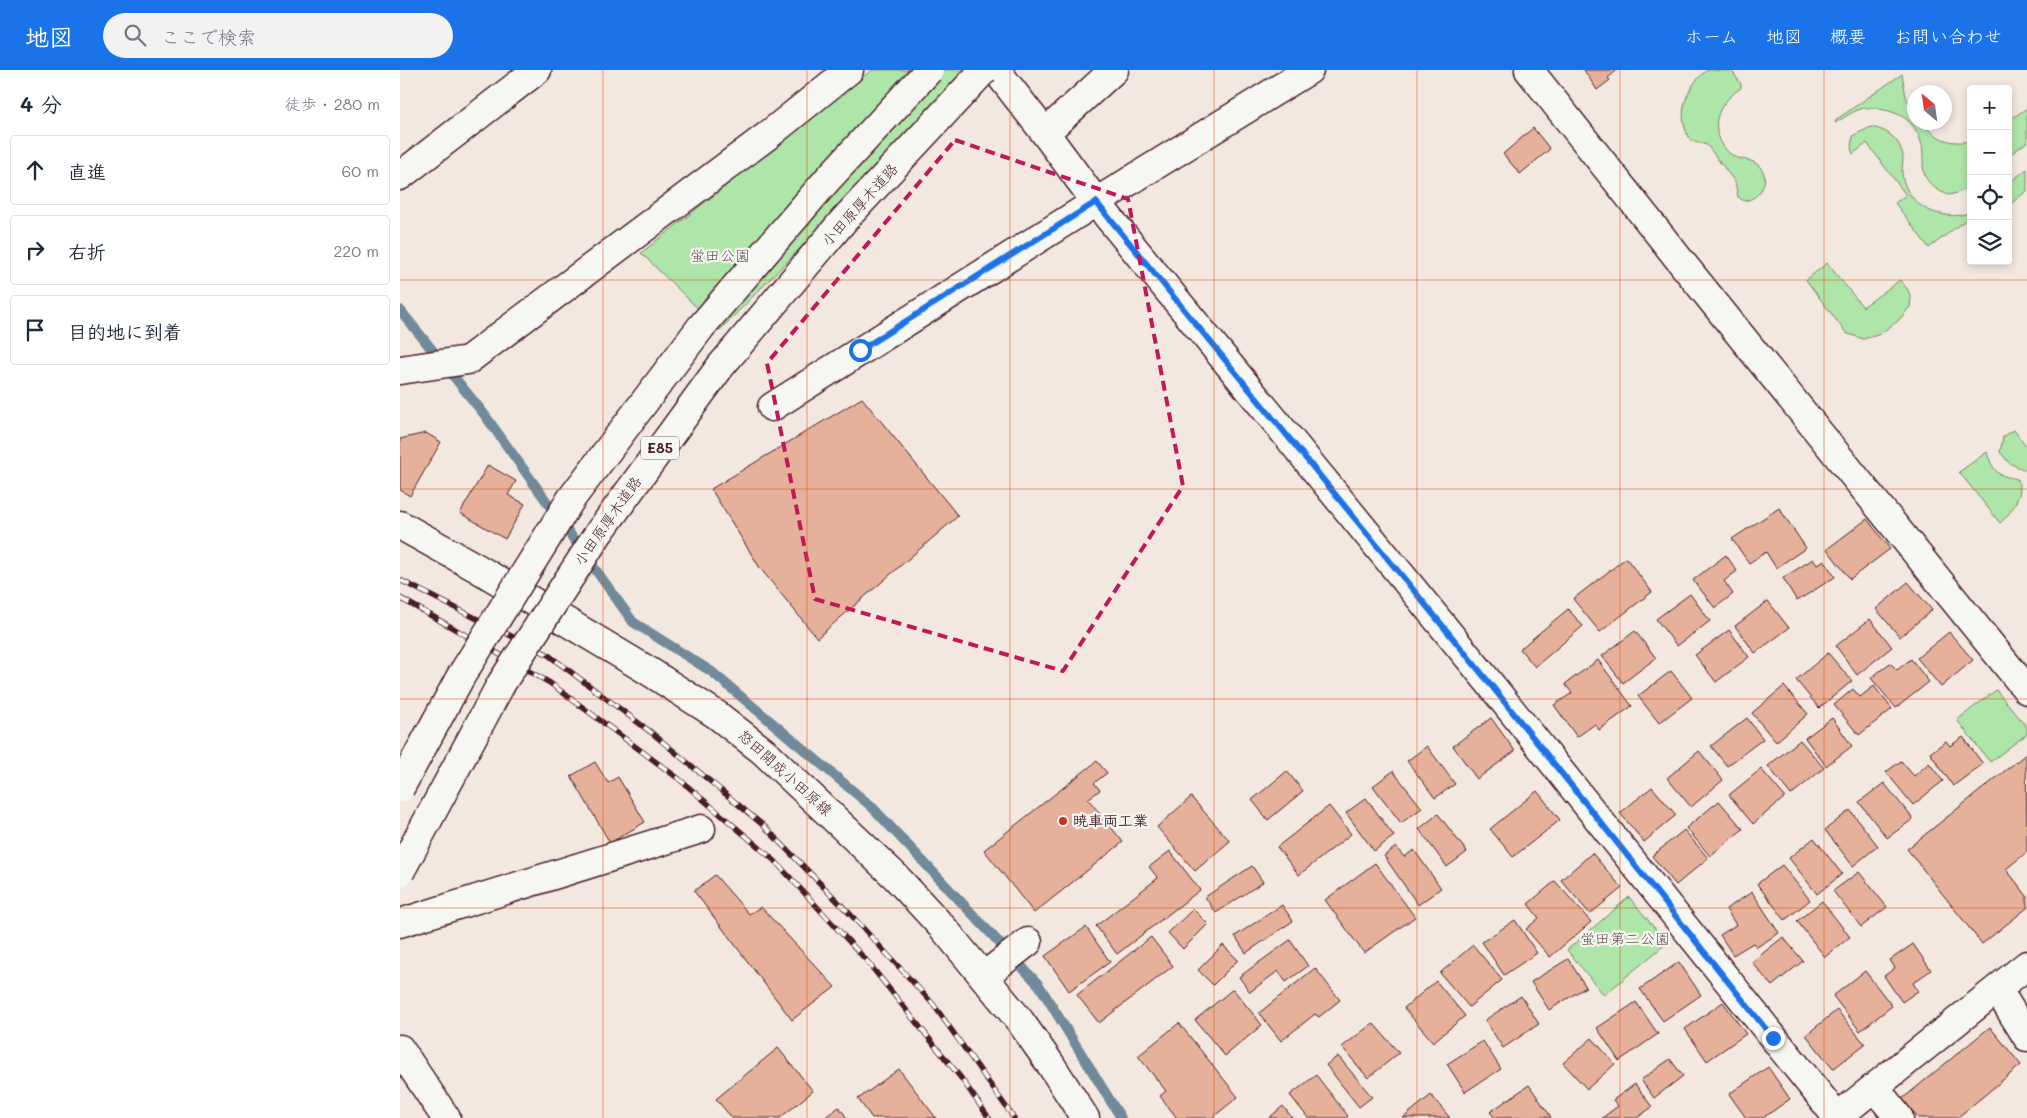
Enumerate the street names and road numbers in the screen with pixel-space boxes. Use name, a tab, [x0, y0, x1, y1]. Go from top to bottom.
street label: 小田原厚木道路	[817, 159, 902, 250]
road number: E85	[641, 436, 679, 459]
street label: 小田原厚木道路	[569, 472, 645, 569]
street label: 怒田開成小田原線	[734, 725, 837, 820]

